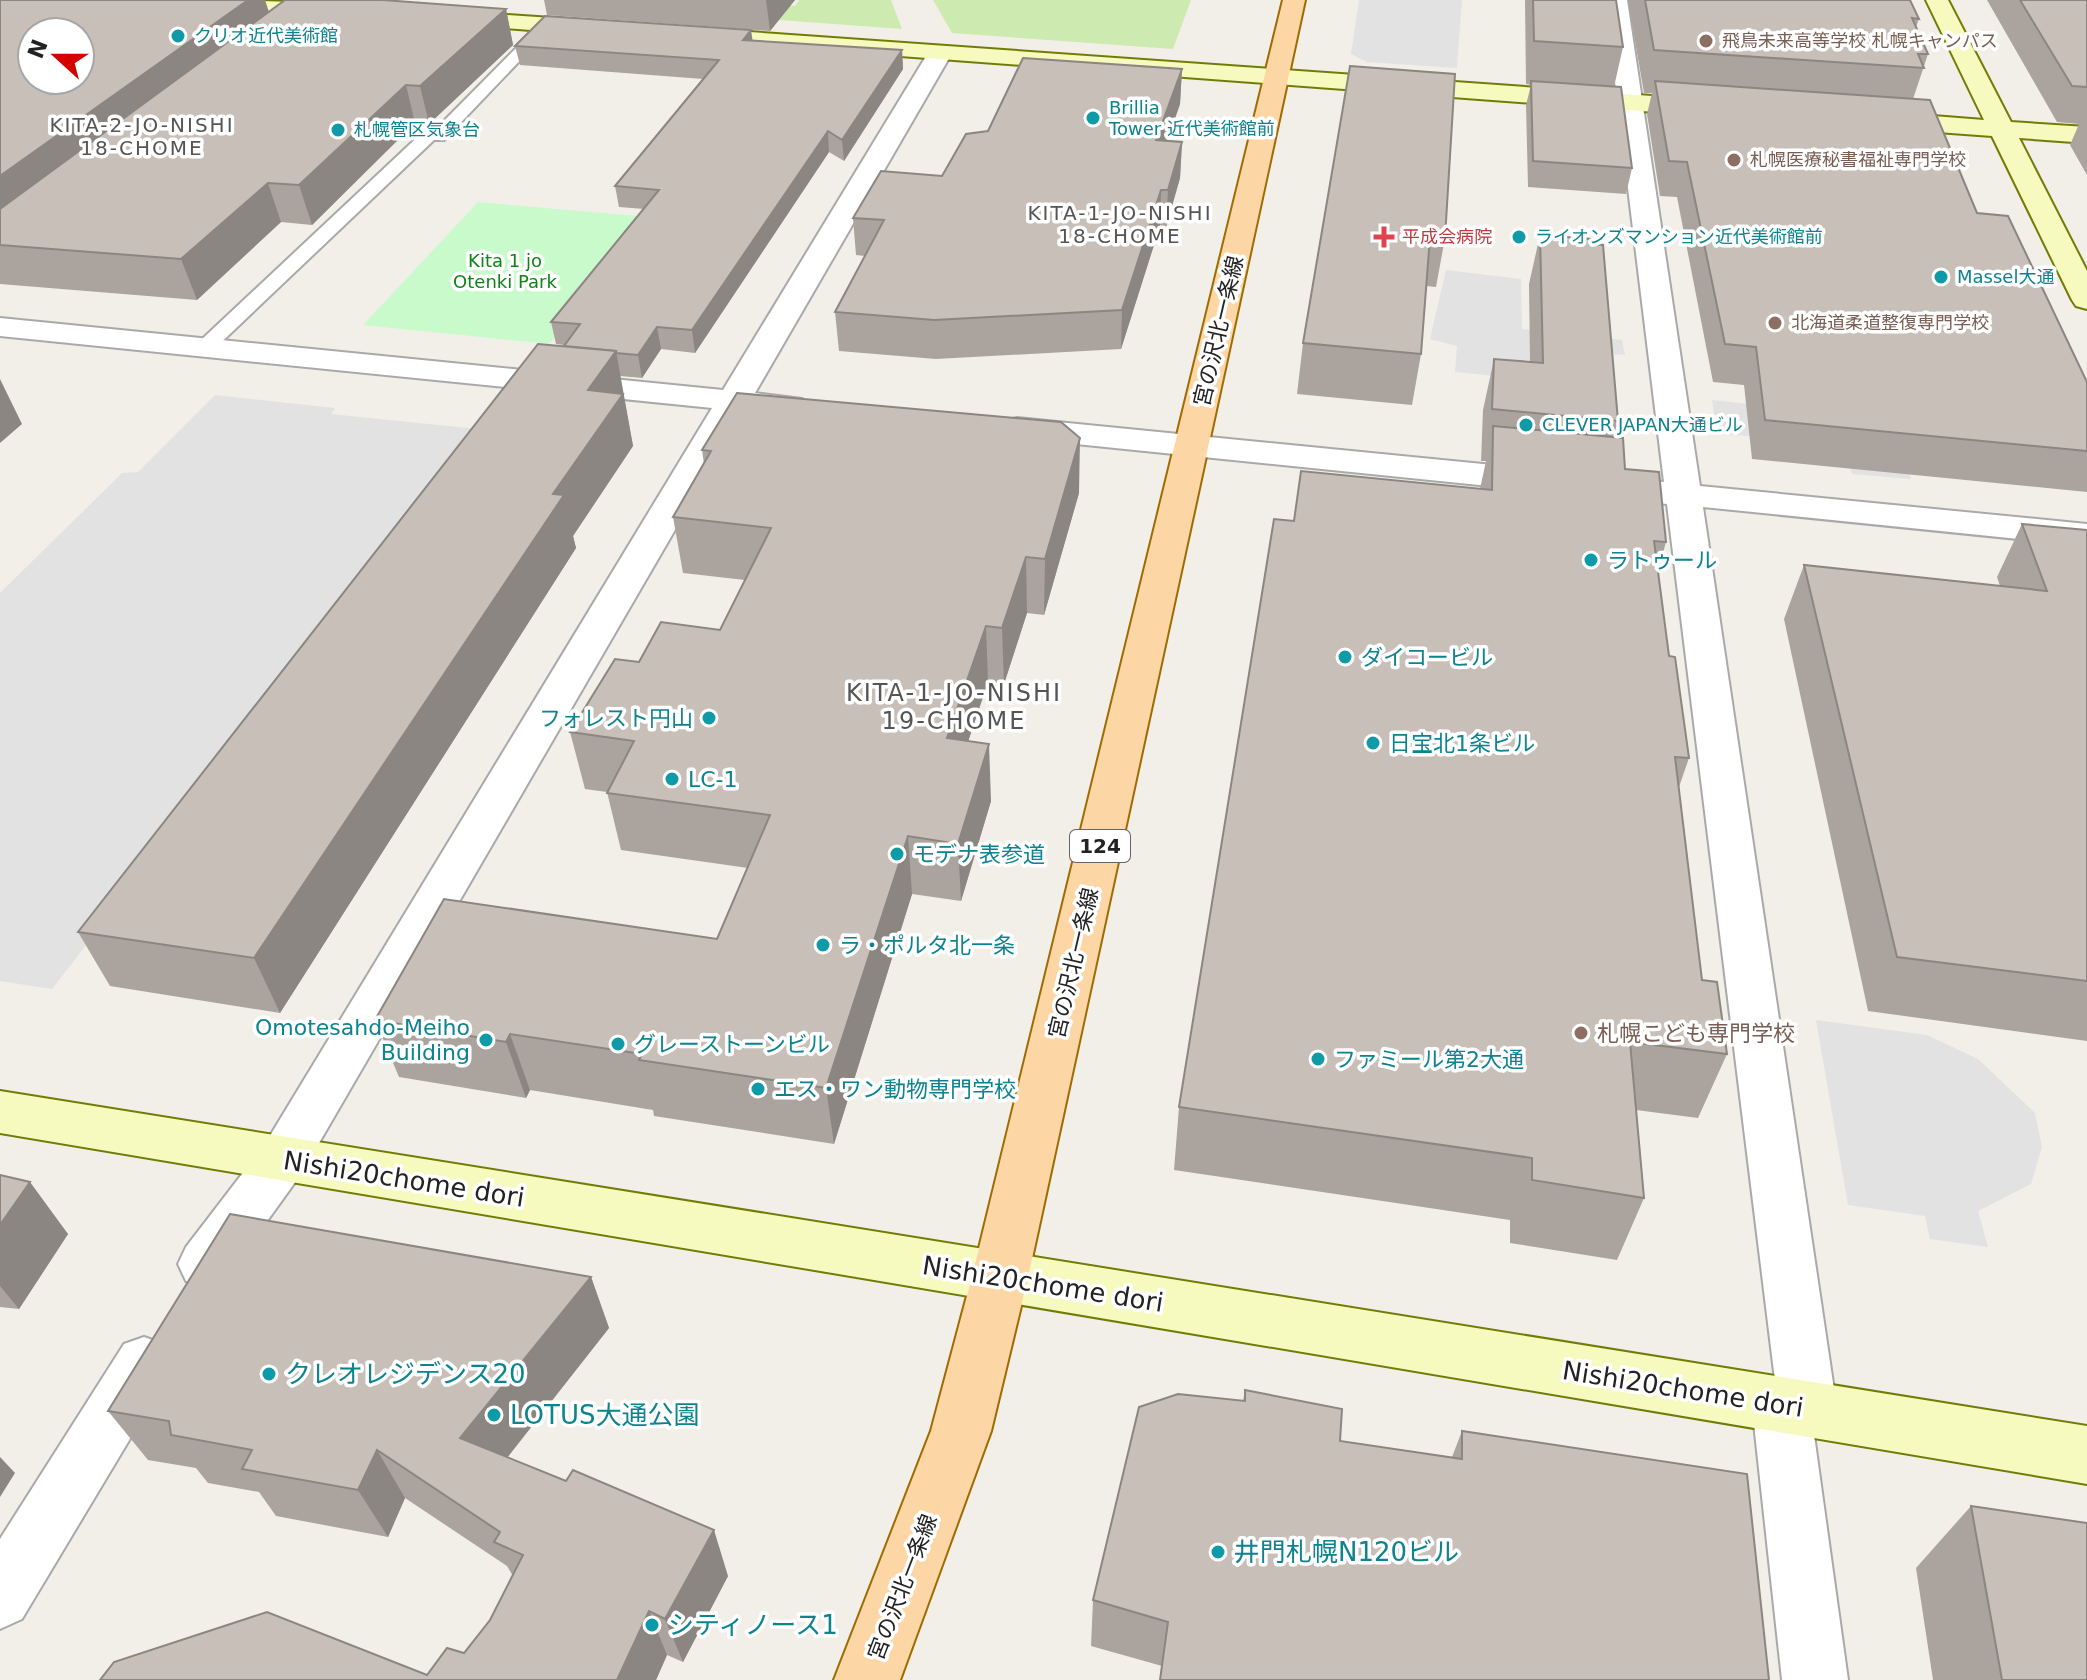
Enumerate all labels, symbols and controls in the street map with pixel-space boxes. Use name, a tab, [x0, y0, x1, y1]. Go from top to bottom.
north arrow	[16, 16, 96, 96]
place label: クリオ近代美術館	[194, 25, 338, 46]
marker: クリオ近代美術館	[169, 27, 187, 45]
place label: 飛鳥未来高等学校 札幌キャンパス	[1722, 30, 1998, 51]
marker: 飛鳥未来高等学校 札幌キャンパス	[1697, 32, 1715, 50]
text: N	[23, 36, 53, 62]
place label: Brillia Tower 近代美術館前	[1108, 97, 1275, 139]
marker: Brillia Tower 近代美術館前	[1084, 109, 1102, 127]
district label: KITA-2-JO-NISHI 18-CHOME	[49, 113, 235, 160]
place label: 札幌管区気象台	[354, 119, 480, 140]
marker: 札幌管区気象台	[329, 121, 347, 139]
place label: 札幌医療秘書福祉専門学校	[1750, 149, 1966, 170]
marker: 札幌医療秘書福祉専門学校	[1725, 151, 1743, 169]
district label: KITA-1-JO-NISHI 18-CHOME	[1027, 201, 1213, 248]
marker: 平成会病院	[1373, 226, 1395, 248]
place label: 平成会病院	[1402, 226, 1492, 247]
place label: ライオンズマンション近代美術館前	[1535, 226, 1823, 247]
marker: ライオンズマンション近代美術館前	[1510, 228, 1528, 246]
park label: Kita 1 jo Otenki Park	[453, 250, 557, 292]
street label: 宮の沢北一条線	[1189, 253, 1248, 409]
place label: Massel大通	[1957, 266, 2054, 287]
marker: Massel大通	[1932, 268, 1950, 286]
place label: 北海道柔道整復専門学校	[1791, 312, 1989, 333]
marker: 北海道柔道整復専門学校	[1766, 314, 1784, 332]
place label: CLEVER JAPAN大通ビル	[1542, 414, 1743, 435]
marker: CLEVER JAPAN大通ビル	[1517, 416, 1535, 434]
place label: ラトゥール	[1607, 548, 1717, 573]
marker: ラトゥール	[1582, 551, 1600, 569]
place label: ダイコービル	[1361, 645, 1493, 670]
marker: ダイコービル	[1336, 648, 1354, 666]
district label: KITA-1-JO-NISHI 19-CHOME	[846, 679, 1062, 735]
place label: フォレスト円山	[539, 706, 693, 731]
marker: フォレスト円山	[700, 709, 718, 727]
place label: 日宝北1条ビル	[1389, 731, 1535, 756]
marker: 日宝北1条ビル	[1364, 734, 1382, 752]
place label: LC-1	[688, 767, 738, 792]
marker: LC-1	[663, 770, 681, 788]
road number: 124	[1070, 830, 1130, 862]
place label: モデナ表参道	[913, 842, 1045, 867]
marker: モデナ表参道	[888, 845, 906, 863]
street label: 宮の沢北一条線	[1044, 885, 1103, 1041]
place label: ラ・ポルタ北一条	[839, 933, 1015, 958]
marker: ラ・ポルタ北一条	[814, 936, 832, 954]
place label: Omotesahdo-Meiho Building	[255, 1015, 470, 1065]
place label: 札幌こども専門学校	[1597, 1021, 1795, 1046]
marker: 札幌こども専門学校	[1572, 1024, 1590, 1042]
marker: Omotesahdo-Meiho Building	[477, 1031, 495, 1049]
place label: グレーストーンビル	[634, 1032, 830, 1057]
marker: グレーストーンビル	[609, 1035, 627, 1053]
place label: ファミール第2大通	[1334, 1047, 1524, 1072]
marker: ファミール第2大通	[1309, 1050, 1327, 1068]
place label: エス・ワン動物専門学校	[774, 1077, 1016, 1102]
marker: エス・ワン動物専門学校	[749, 1080, 767, 1098]
street label: Nishi20chome dori	[281, 1145, 527, 1213]
street label: Nishi20chome dori	[920, 1250, 1166, 1318]
street label: Nishi20chome dori	[1560, 1355, 1806, 1423]
place label: クレオレジデンス20	[285, 1359, 526, 1389]
marker: クレオレジデンス20	[260, 1365, 278, 1383]
place label: LOTUS大通公園	[510, 1400, 699, 1430]
marker: LOTUS大通公園	[485, 1406, 503, 1424]
street label: 宮の沢北一条線	[863, 1511, 942, 1664]
place label: 井門札幌N120ビル	[1234, 1537, 1459, 1567]
marker: 井門札幌N120ビル	[1209, 1543, 1227, 1561]
place label: シティノース1	[668, 1610, 838, 1640]
marker: シティノース1	[643, 1616, 661, 1634]

